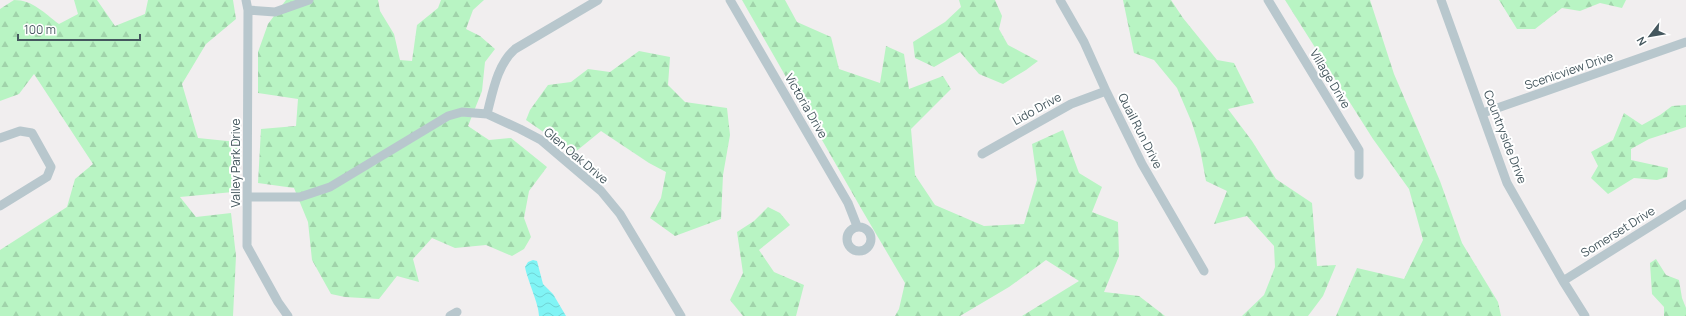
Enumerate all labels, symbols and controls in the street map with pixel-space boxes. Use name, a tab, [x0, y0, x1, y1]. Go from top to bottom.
scale bar	[18, 16, 140, 42]
north arrow	[1630, 16, 1670, 56]
text: 100 m	[24, 21, 56, 38]
text: N	[1632, 34, 1649, 49]
street label: Village Drive	[1306, 46, 1355, 112]
street label: Scenicview Drive	[1522, 47, 1615, 94]
street label: Victoria Drive	[781, 70, 832, 141]
street label: Lido Drive	[1009, 88, 1064, 129]
street label: Countryside Drive	[1480, 88, 1531, 186]
street label: Quail Run Drive	[1114, 90, 1167, 172]
street label: Valley Park Drive	[227, 119, 244, 207]
street label: Glen Oak Drive	[540, 124, 612, 188]
street label: Somerset Drive	[1577, 202, 1658, 261]

